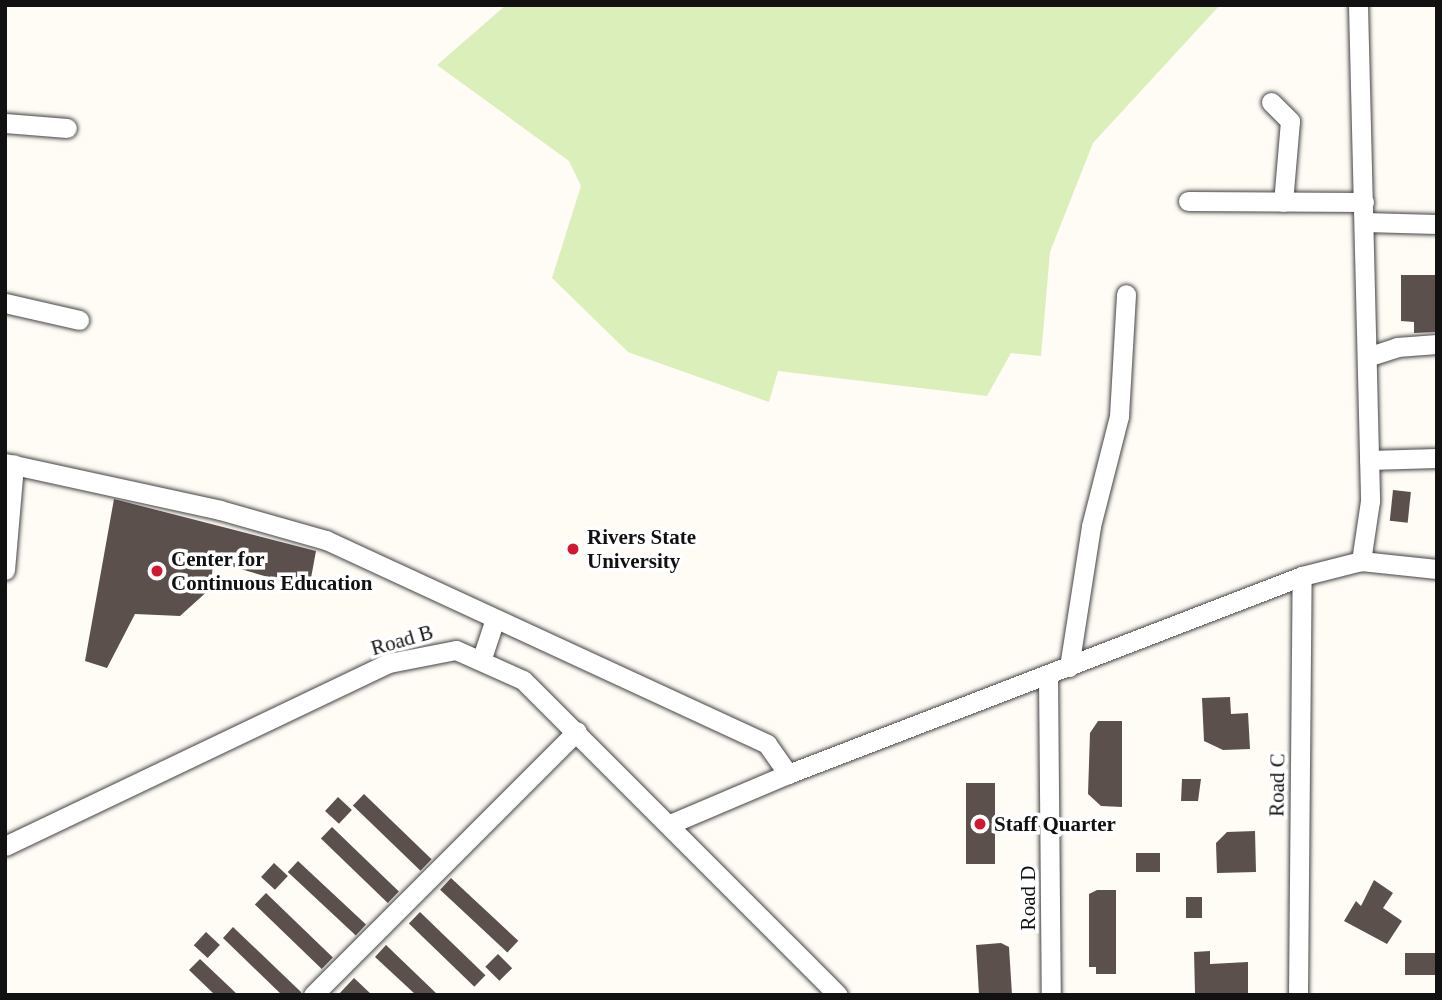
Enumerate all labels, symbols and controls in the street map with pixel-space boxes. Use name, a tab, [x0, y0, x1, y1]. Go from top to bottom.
place label: Rivers State University	[587, 524, 696, 574]
marker: Rivers State University	[565, 541, 581, 557]
place label: Center for Continuous Education	[171, 546, 372, 596]
marker: Center for Continuous Education	[149, 563, 165, 579]
street label: Road B	[368, 619, 436, 661]
street label: Road C	[1264, 753, 1290, 817]
place label: Staff Quarter	[994, 811, 1116, 837]
marker: Staff Quarter	[972, 816, 988, 832]
street label: Road D	[1015, 866, 1041, 930]

